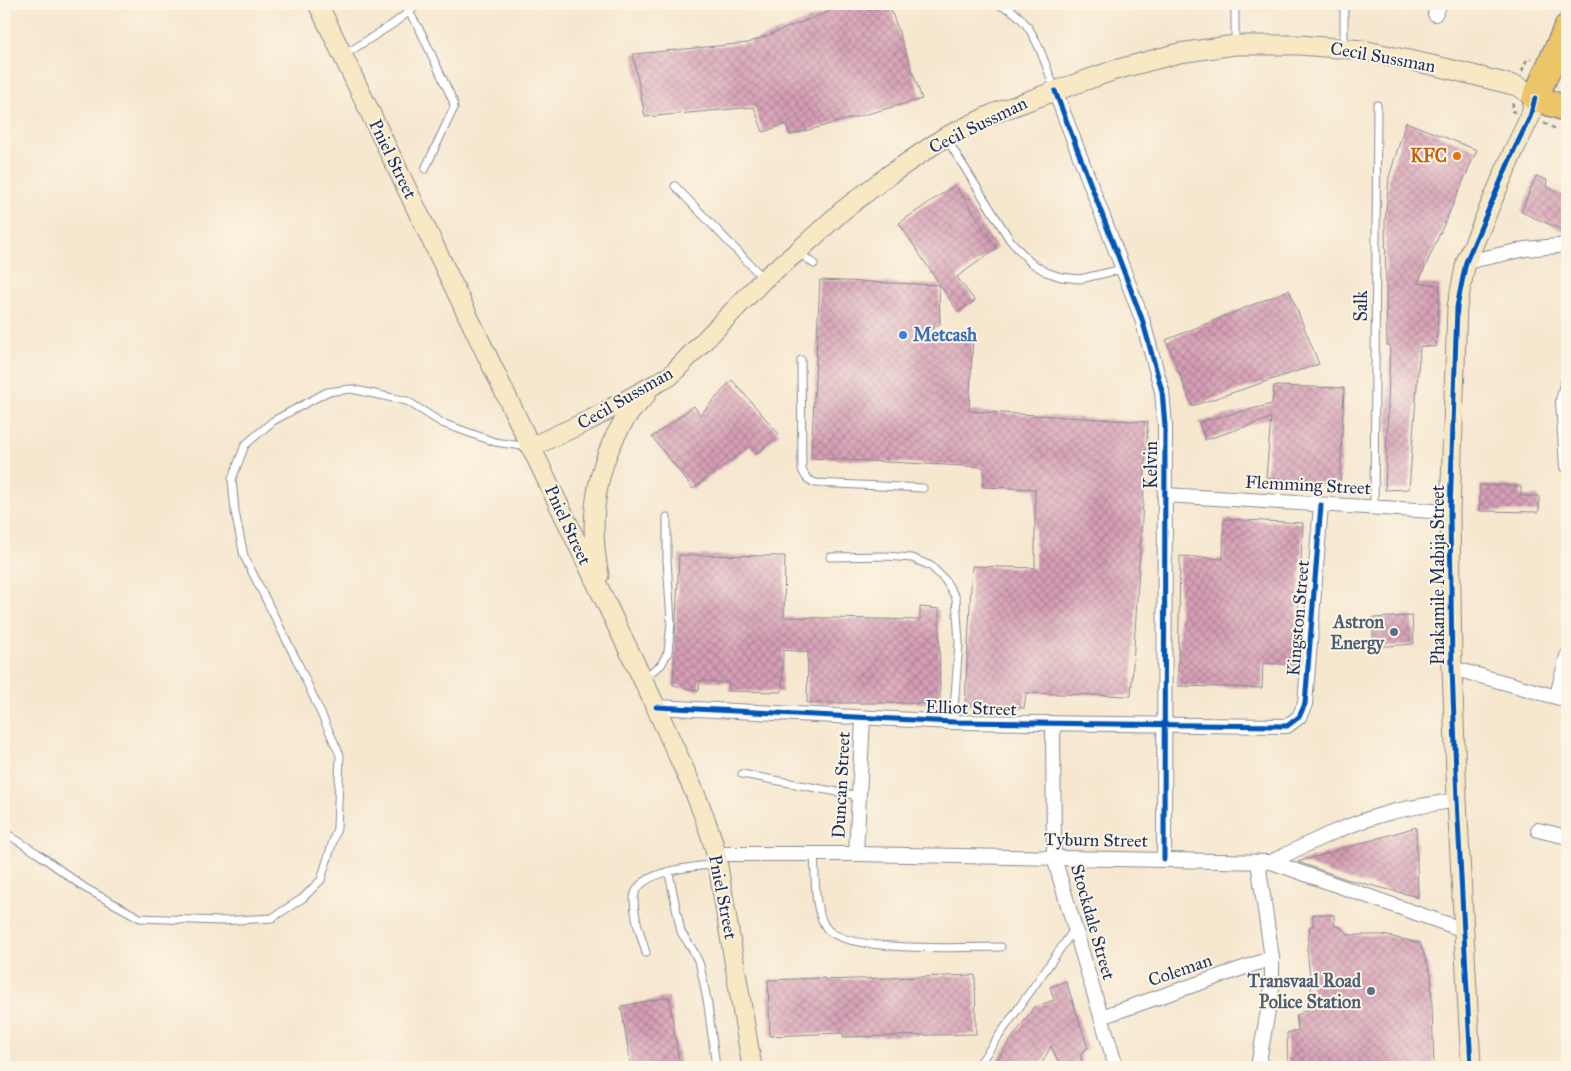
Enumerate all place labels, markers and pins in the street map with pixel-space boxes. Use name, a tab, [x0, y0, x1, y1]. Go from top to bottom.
place label: KFC	[1410, 145, 1447, 167]
marker: KFC	[1451, 150, 1463, 162]
place label: Metcash	[913, 324, 978, 346]
marker: Metcash	[897, 329, 909, 341]
place label: Astron Energy	[1330, 611, 1386, 655]
marker: Astron Energy	[1388, 626, 1400, 638]
place label: Transvaal Road Police Station	[1247, 970, 1362, 1013]
marker: Transvaal Road Police Station	[1365, 985, 1377, 997]

